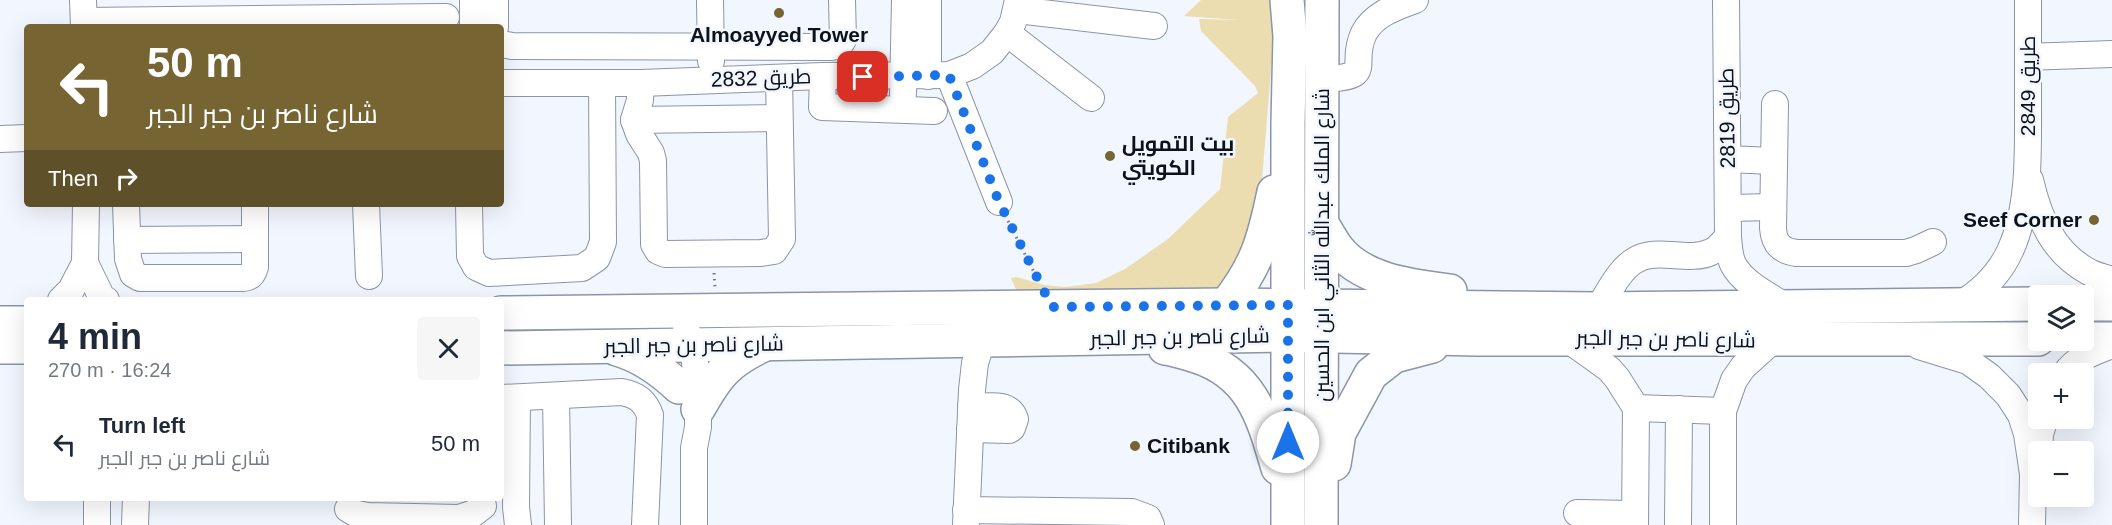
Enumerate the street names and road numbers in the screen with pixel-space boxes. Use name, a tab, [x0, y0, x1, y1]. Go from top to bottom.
street label: طريق 2849	[2016, 36, 2041, 136]
street label: طريق 2832	[710, 64, 812, 93]
street label: طريق 2819	[1714, 68, 1741, 168]
street label: شارع الملك عبدالله الثاني ابن الحسين	[1308, 88, 1338, 402]
street label: شارع ناصر بن جبر الجبر	[1089, 323, 1270, 353]
street label: شارع ناصر بن جبر الجبر	[1575, 325, 1756, 355]
street label: شارع ناصر بن جبر الجبر	[603, 331, 784, 361]

